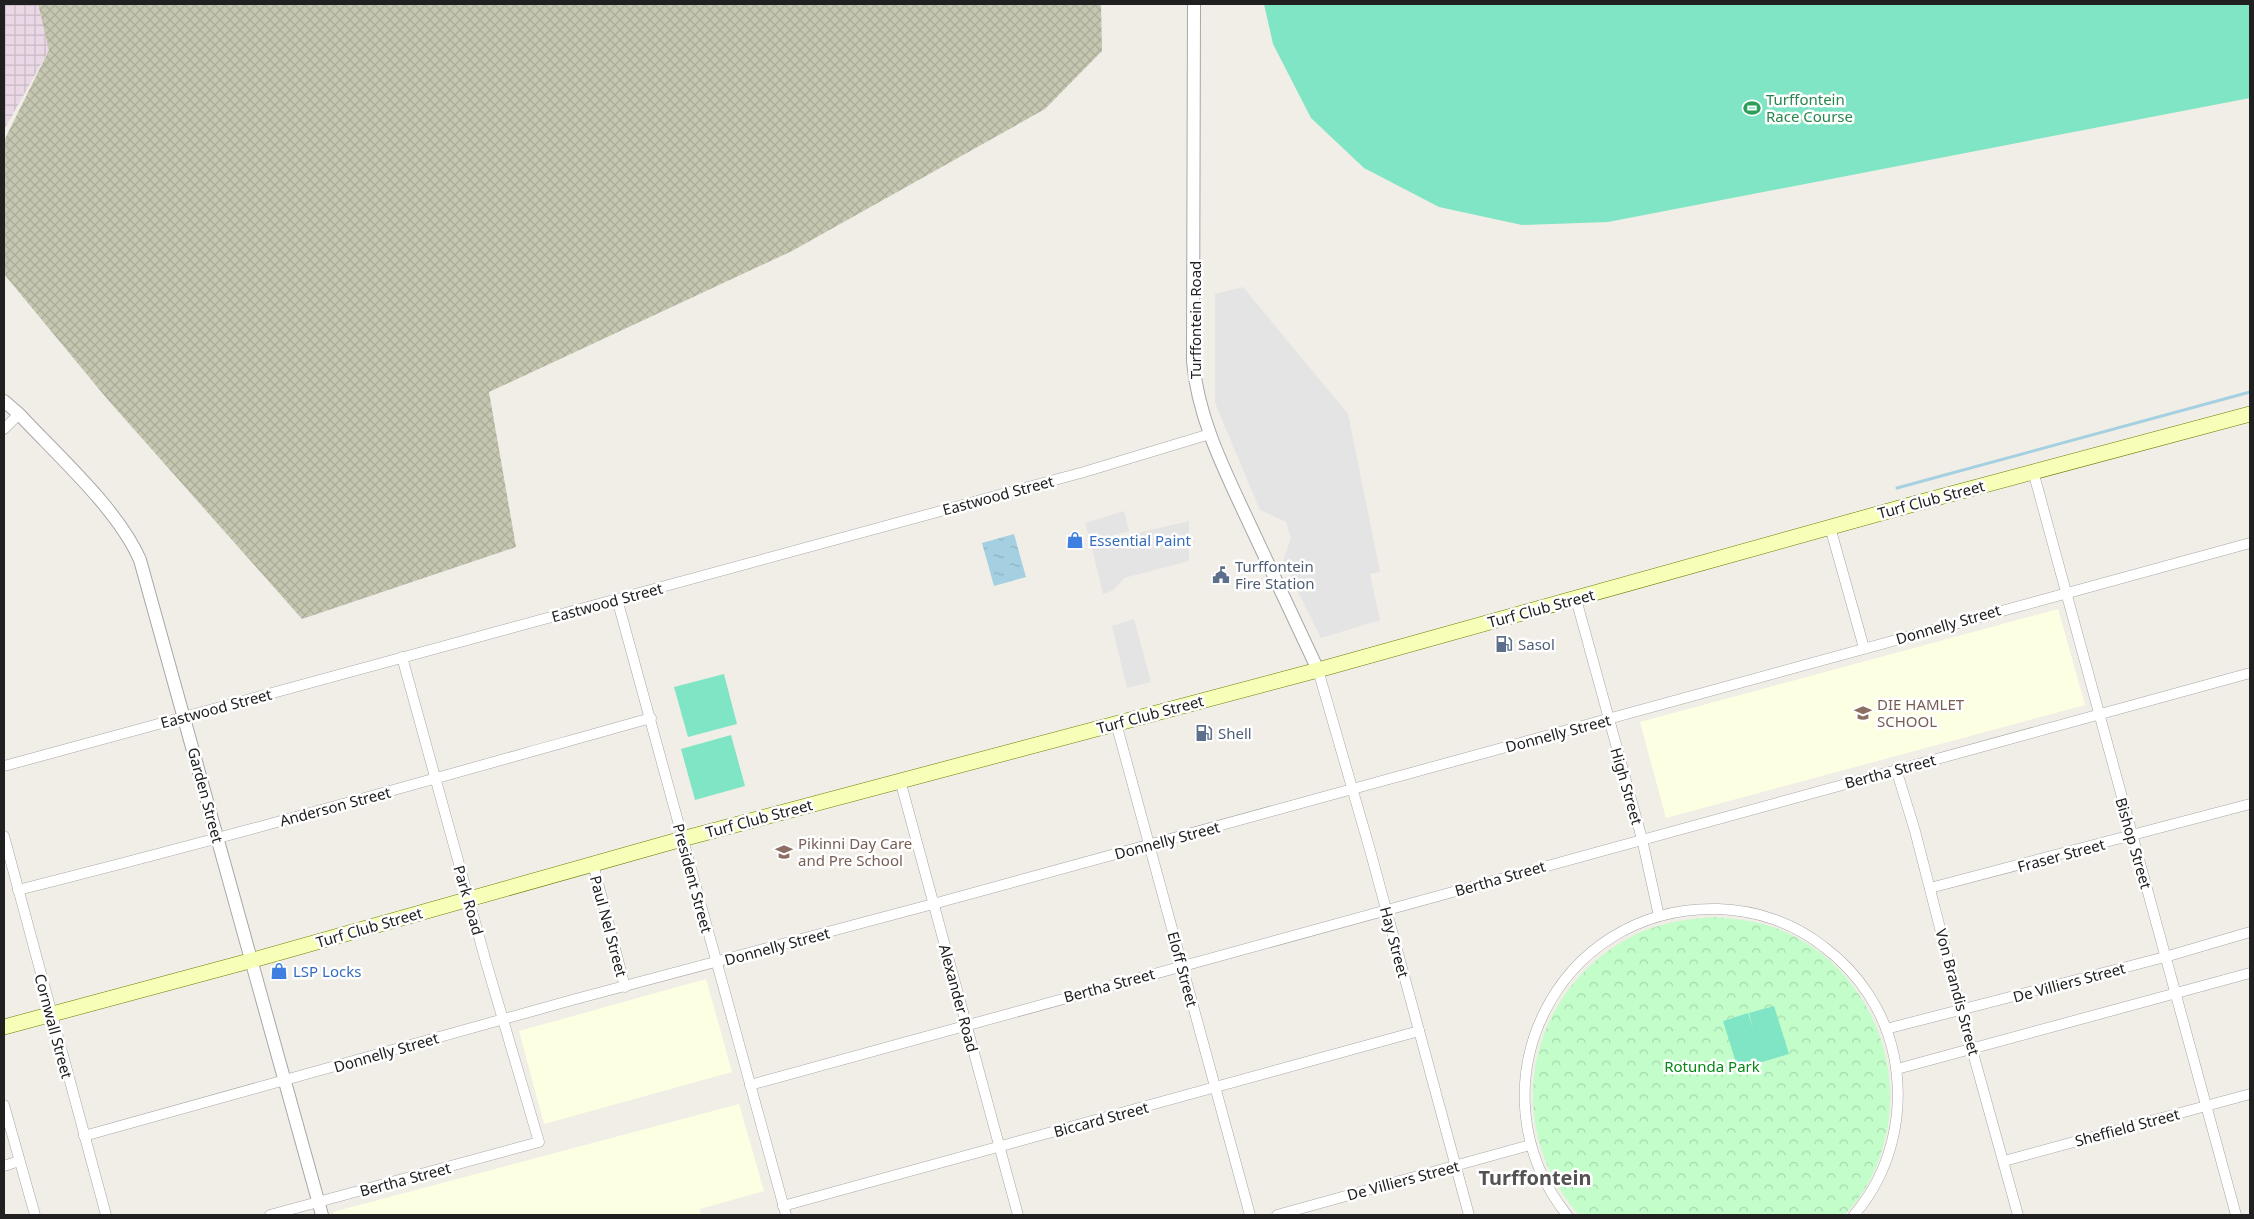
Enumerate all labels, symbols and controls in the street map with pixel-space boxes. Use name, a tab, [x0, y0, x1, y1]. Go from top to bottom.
place label: Turffontein Race Course	[1766, 89, 1853, 126]
sports icon: Turffontein Race Course	[1742, 98, 1762, 118]
street label: Turffontein Road	[1185, 261, 1205, 379]
street label: Eastwood Street	[940, 470, 1056, 519]
street label: Turf Club Street	[1875, 475, 1987, 523]
shop icon: Essential Paint	[1065, 530, 1085, 550]
place label: Essential Paint	[1089, 530, 1192, 550]
place label: Turffontein Fire Station	[1235, 556, 1315, 593]
public building icon: Turffontein Fire Station	[1211, 565, 1231, 585]
street label: Eastwood Street	[549, 577, 665, 626]
street label: Turf Club Street	[1485, 584, 1597, 632]
street label: Donnelly Street	[1893, 599, 2003, 649]
fuel station icon: Sasol	[1494, 634, 1514, 654]
place label: Sasol	[1518, 634, 1555, 654]
street label: Eastwood Street	[158, 683, 274, 732]
street label: Turf Club Street	[1094, 690, 1206, 738]
place label: DIE HAMLET SCHOOL	[1877, 694, 1965, 731]
school or university icon: DIE HAMLET SCHOOL	[1853, 703, 1873, 723]
street label: Donnelly Street	[1503, 709, 1613, 757]
fuel station icon: Shell	[1194, 723, 1214, 743]
place label: Shell	[1218, 723, 1252, 743]
street label: Garden Street	[184, 745, 228, 845]
street label: High Street	[1606, 745, 1648, 827]
street label: Bertha Street	[1842, 749, 1938, 793]
street label: Anderson Street	[277, 781, 393, 830]
street label: Turf Club Street	[703, 794, 815, 842]
street label: Bishop Street	[2111, 795, 2157, 892]
street label: Donnelly Street	[1112, 816, 1222, 864]
street label: President Street	[669, 821, 717, 936]
place label: Pikinni Day Care and Pre School	[798, 833, 912, 870]
street label: Fraser Street	[2015, 834, 2107, 876]
school or university icon: Pikinni Day Care and Pre School	[774, 842, 794, 862]
street label: Bertha Street	[1452, 855, 1548, 900]
street label: Park Road	[450, 863, 488, 937]
street label: Paul Nel Street	[586, 873, 632, 979]
street label: Turf Club Street	[313, 902, 425, 952]
street label: Hay Street	[1376, 904, 1414, 980]
street label: Donnelly Street	[722, 922, 832, 970]
street label: Von Brandis Street	[1931, 926, 1985, 1058]
street label: Eloff Street	[1163, 929, 1203, 1010]
street label: Alexander Road	[935, 942, 983, 1054]
street label: De Villiers Street	[2011, 957, 2128, 1007]
shop icon: LSP Locks	[269, 961, 289, 981]
place label: LSP Locks	[293, 961, 361, 981]
street label: Bertha Street	[1061, 963, 1157, 1007]
street label: Cornwall Street	[30, 971, 78, 1081]
street label: Donnelly Street	[331, 1027, 441, 1077]
park label: Rotunda Park	[1664, 1056, 1760, 1076]
street label: Biccard Street	[1051, 1097, 1151, 1141]
street label: Sheffield Street	[2072, 1103, 2182, 1151]
street label: De Villiers Street	[1345, 1155, 1462, 1205]
street label: Bertha Street	[357, 1157, 453, 1201]
district label: Turffontein	[1478, 1164, 1592, 1191]

